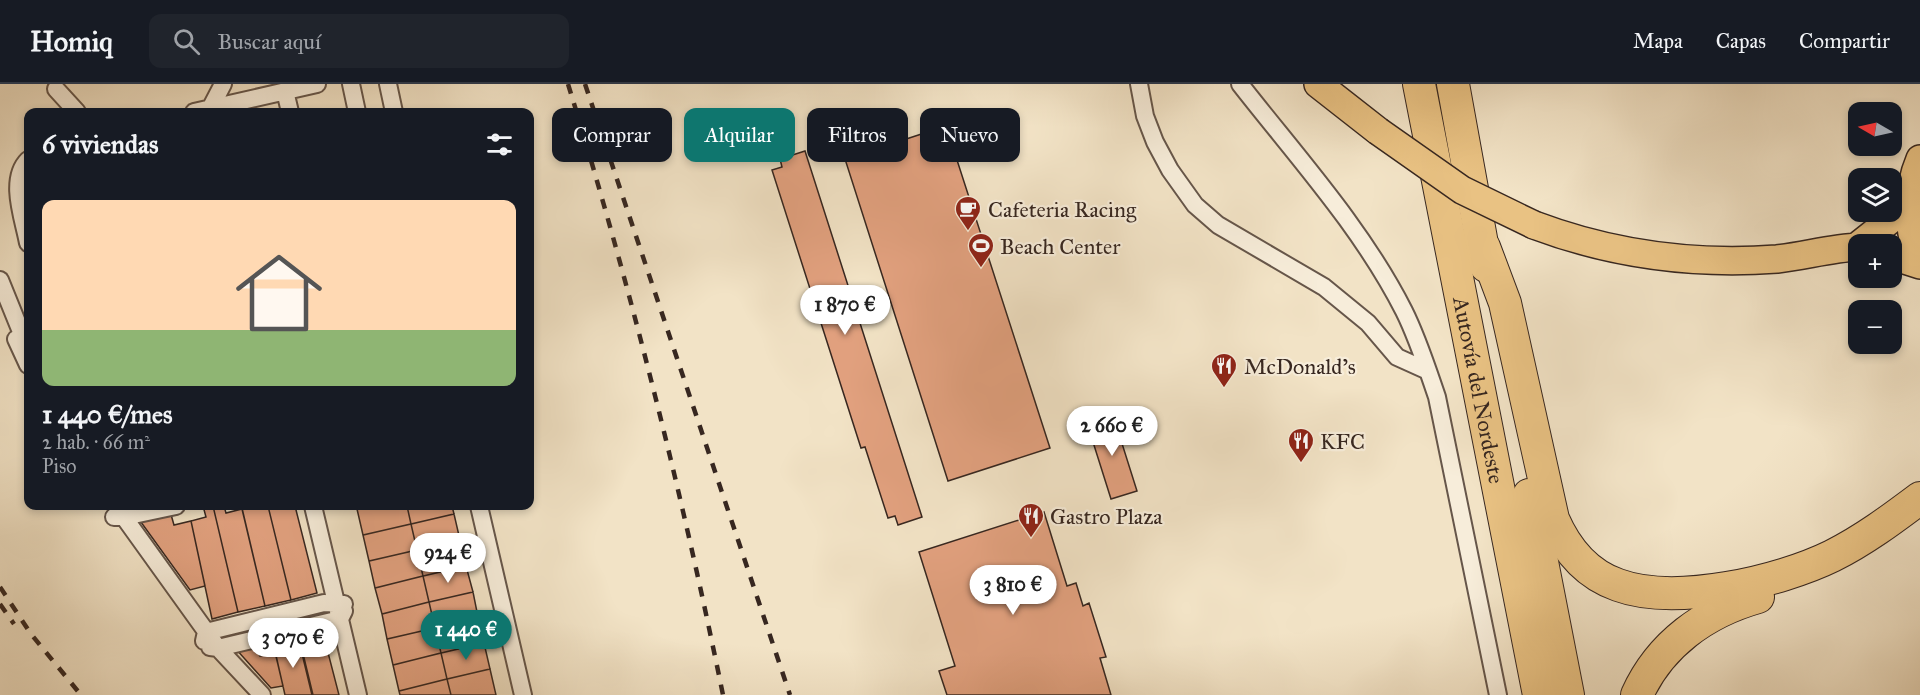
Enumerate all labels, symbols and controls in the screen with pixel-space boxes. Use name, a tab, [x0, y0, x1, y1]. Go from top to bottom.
search box	[149, 14, 569, 68]
text: Homiq	[30, 24, 113, 59]
icon: search	[170, 25, 203, 58]
text: Buscar aquí	[218, 28, 321, 55]
text: Mapa	[1633, 28, 1683, 54]
text: Capas	[1716, 28, 1766, 54]
text: Compartir	[1799, 28, 1890, 54]
north arrow	[1848, 102, 1902, 156]
map controls	[1848, 102, 1902, 354]
chip: Comprar	[552, 108, 672, 162]
chip: Alquilar	[684, 108, 795, 162]
chip: Filtros	[807, 108, 908, 162]
chip: Nuevo	[920, 108, 1020, 162]
text: 6 viviendas	[42, 128, 158, 160]
icon: filters	[483, 128, 516, 161]
button: layers	[1848, 168, 1902, 222]
cafe icon: Cafeteria Racing	[953, 194, 983, 232]
place label: Cafeteria Racing	[988, 196, 1137, 223]
sports icon: Beach Center	[966, 231, 996, 269]
place label: Beach Center	[1000, 233, 1121, 260]
button: +	[1848, 234, 1902, 288]
icon: home	[225, 239, 333, 347]
pin: 1 870 €	[790, 285, 900, 336]
text: 1 870 €	[814, 292, 876, 316]
street label: Autovía del Nordeste	[1447, 293, 1511, 486]
button: −	[1848, 300, 1902, 354]
restaurant icon: McDonald's	[1209, 351, 1239, 389]
place label: McDonald's	[1244, 353, 1356, 380]
text: 1 440 €/mes	[42, 398, 172, 430]
pin: 2 660 €	[1057, 406, 1167, 457]
text: 2 660 €	[1081, 413, 1143, 437]
restaurant icon: KFC	[1286, 426, 1316, 464]
place label: KFC	[1320, 428, 1365, 455]
text: 2 hab. · 66 m²	[42, 430, 150, 454]
text: Piso	[42, 454, 76, 478]
restaurant icon: Gastro Plaza	[1016, 501, 1046, 539]
place label: Gastro Plaza	[1050, 503, 1163, 530]
pin: 924 €	[406, 533, 490, 584]
text: 924 €	[424, 540, 472, 564]
pin: 3 810 €	[958, 565, 1068, 616]
text: 3 810 €	[984, 572, 1042, 596]
pin: 1 440 €	[411, 610, 521, 661]
text: 1 440 €	[435, 617, 497, 641]
pin: 3 070 €	[238, 618, 348, 669]
text: 3 070 €	[262, 625, 324, 649]

